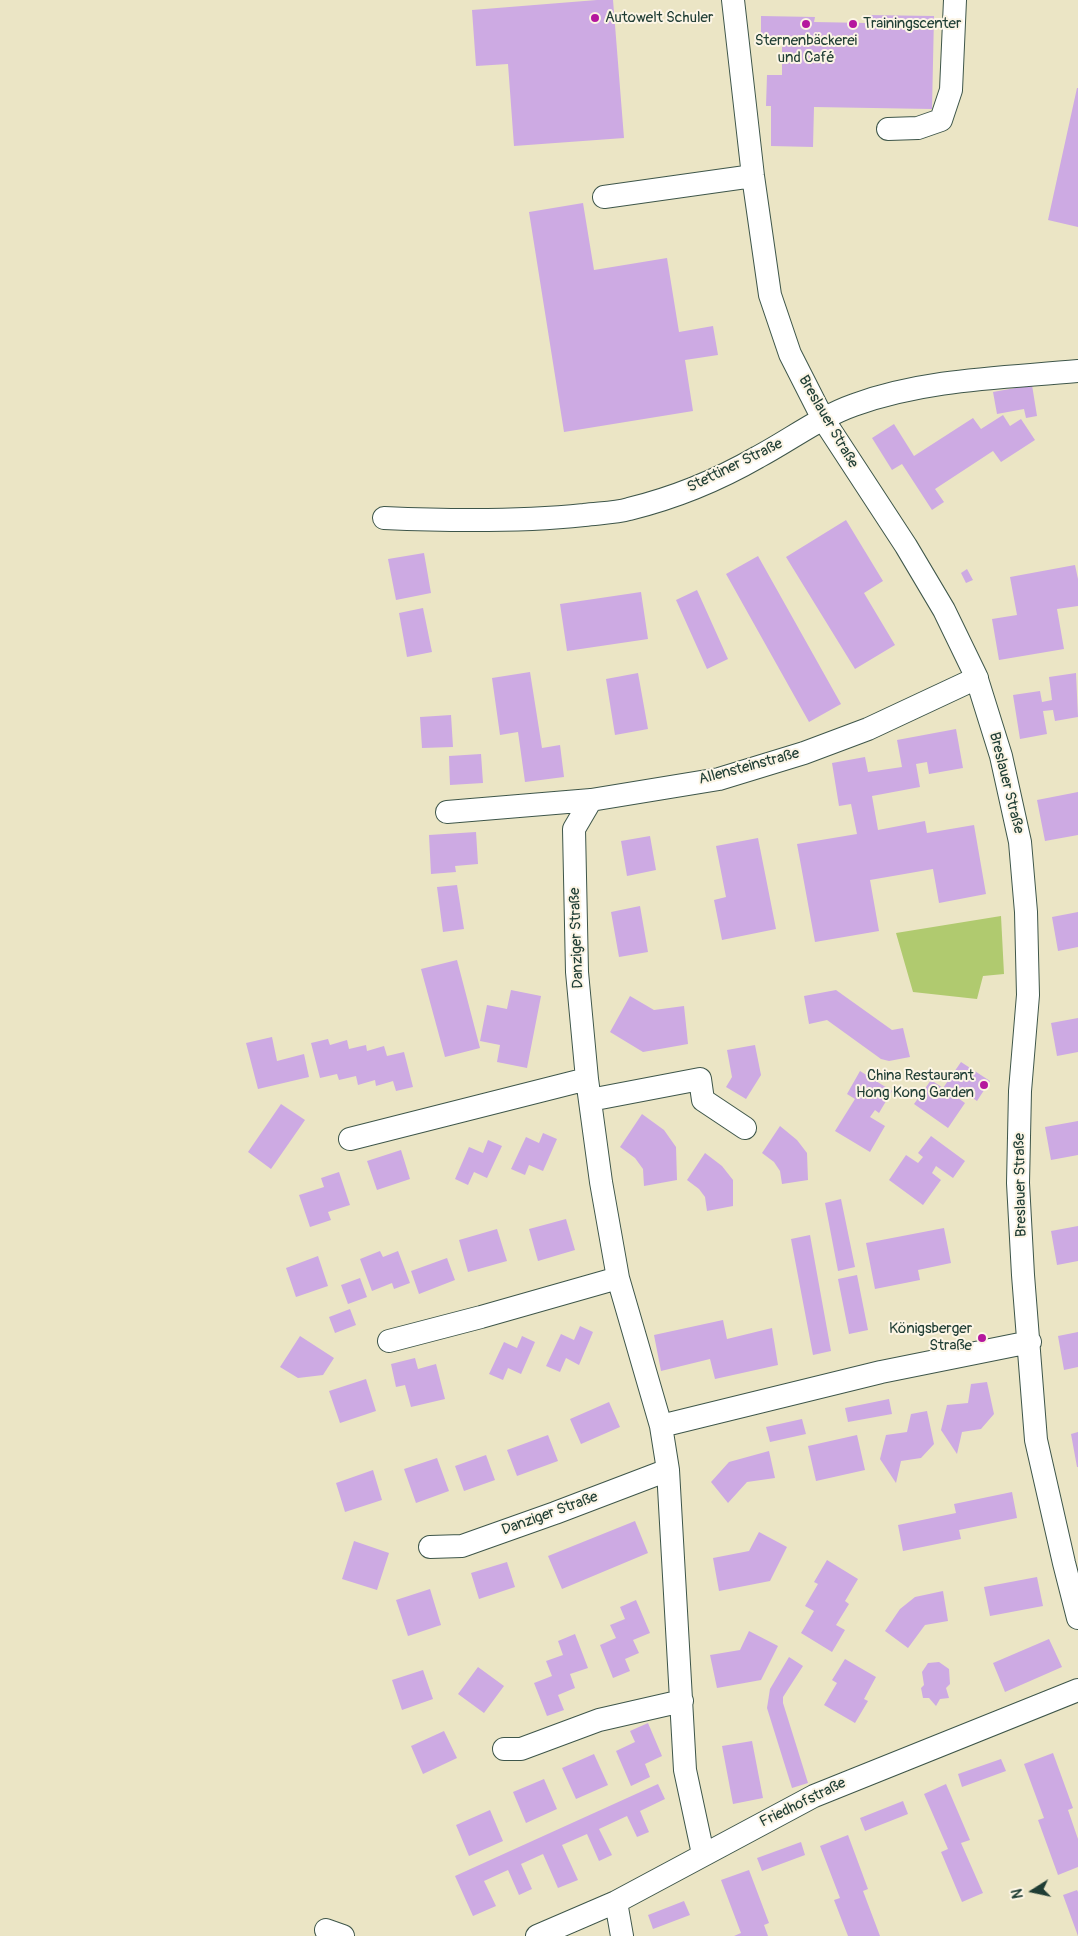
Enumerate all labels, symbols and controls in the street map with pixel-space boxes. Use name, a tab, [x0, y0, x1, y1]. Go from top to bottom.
place label: Autowelt Schuler	[605, 9, 713, 27]
marker: Autowelt Schuler	[589, 12, 601, 24]
place label: Trainingscenter	[863, 15, 961, 33]
marker: Sternenbäckerei und Café	[800, 18, 812, 30]
marker: Trainingscenter	[847, 18, 859, 30]
place label: Sternenbäckerei und Café	[755, 32, 857, 67]
street label: Breslauer Straße	[794, 372, 862, 472]
street label: Stettiner Straße	[684, 435, 786, 497]
street label: Breslauer Straße	[985, 730, 1027, 836]
street label: Allensteinstraße	[697, 745, 801, 789]
street label: Danziger Straße	[566, 887, 588, 989]
place label: China Restaurant Hong Kong Garden	[856, 1067, 974, 1102]
marker: China Restaurant Hong Kong Garden	[978, 1079, 990, 1091]
street label: Breslauer Straße	[1011, 1133, 1031, 1237]
place label: Königsberger Straße	[889, 1320, 972, 1355]
marker: Königsberger Straße	[976, 1332, 988, 1344]
street label: Danziger Straße	[499, 1488, 601, 1540]
street label: Friedhofstraße	[757, 1774, 849, 1832]
north arrow	[1008, 1866, 1058, 1916]
text: N	[1009, 1888, 1027, 1900]

